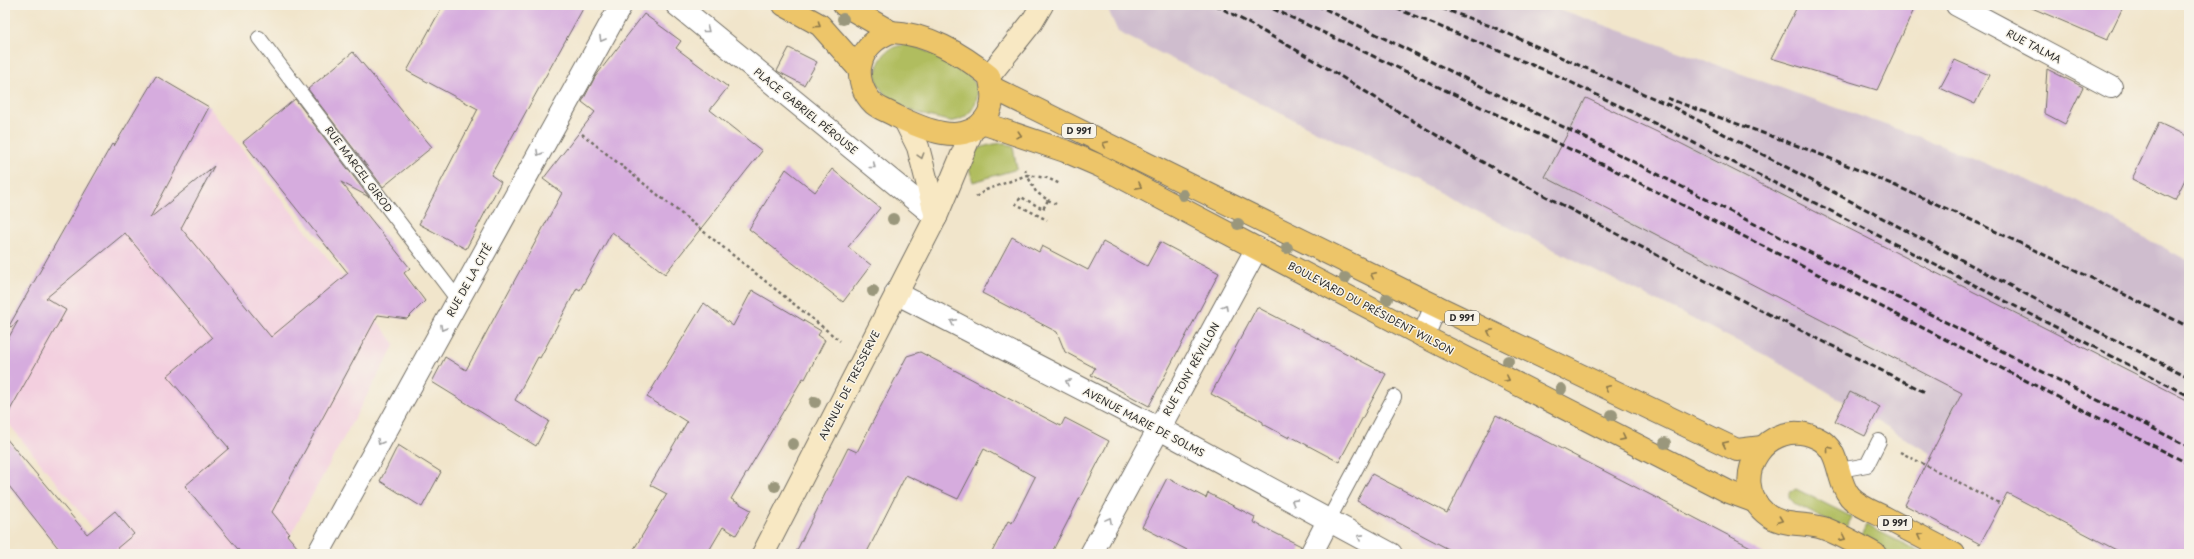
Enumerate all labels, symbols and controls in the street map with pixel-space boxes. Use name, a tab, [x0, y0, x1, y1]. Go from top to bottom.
one-way arrow	[813, 20, 820, 27]
one-way arrow	[703, 25, 710, 32]
street label: RUE TALMA	[2004, 25, 2065, 67]
one-way arrow	[600, 35, 607, 42]
street label: PLACE GABRIEL PÉROUSE	[751, 64, 861, 157]
street label: RUE MARCEL GIROD	[322, 123, 397, 215]
road number: D 991	[1062, 124, 1096, 138]
one-way arrow	[1016, 130, 1023, 139]
one-way arrow	[1102, 141, 1110, 149]
one-way arrow	[537, 149, 544, 156]
one-way arrow	[916, 153, 925, 160]
one-way arrow	[868, 161, 875, 168]
one-way arrow	[1134, 181, 1142, 189]
street label: RUE DE LA CITÉ	[442, 240, 495, 319]
street label: BOULEVARD DU PRÉSIDENT WILSON	[1286, 257, 1457, 358]
one-way arrow	[1370, 273, 1377, 280]
one-way arrow	[1220, 304, 1227, 311]
road number: D 991	[1445, 311, 1479, 325]
one-way arrow	[950, 319, 957, 327]
street label: RUE TONY RÉVILLON	[1159, 319, 1223, 418]
one-way arrow	[440, 324, 447, 331]
street label: AVENUE DE TRESSERVE	[814, 327, 883, 442]
one-way arrow	[1487, 329, 1494, 337]
one-way arrow	[1503, 374, 1510, 382]
one-way arrow	[1065, 379, 1073, 387]
street label: AVENUE MARIE DE SOLMS	[1081, 383, 1208, 460]
one-way arrow	[1604, 385, 1612, 393]
one-way arrow	[1619, 433, 1626, 441]
one-way arrow	[377, 438, 384, 445]
one-way arrow	[1721, 441, 1729, 449]
one-way arrow	[1827, 446, 1834, 454]
one-way arrow	[1291, 500, 1298, 507]
one-way arrow	[1776, 515, 1783, 524]
one-way arrow	[1105, 516, 1112, 524]
road number: D 991	[1878, 516, 1912, 530]
one-way arrow	[1838, 533, 1846, 541]
one-way arrow	[1917, 533, 1924, 541]
one-way arrow	[1356, 535, 1364, 542]

